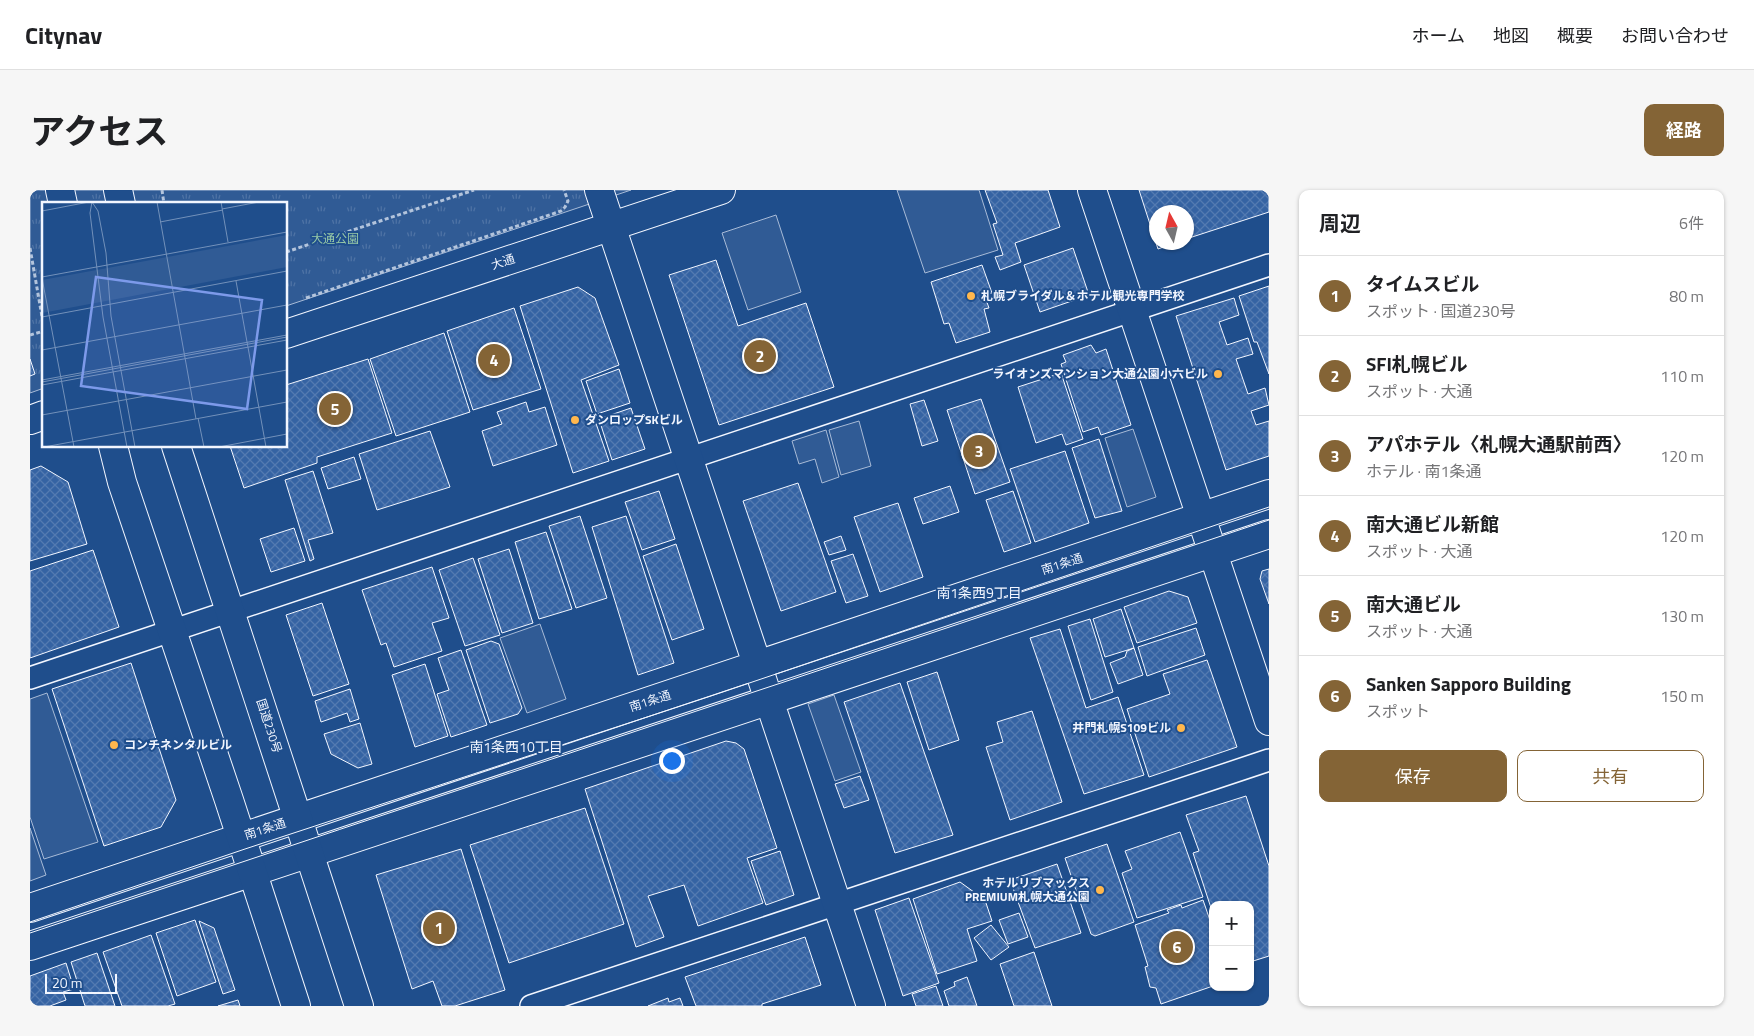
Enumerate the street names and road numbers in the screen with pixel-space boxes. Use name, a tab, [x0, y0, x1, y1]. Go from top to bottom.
street label: 大通	[488, 249, 517, 274]
street label: 南1条通	[1039, 548, 1085, 579]
street label: 南1条通	[627, 685, 673, 716]
street label: 国道230号	[252, 696, 287, 755]
street label: 南1条通	[242, 813, 288, 844]

